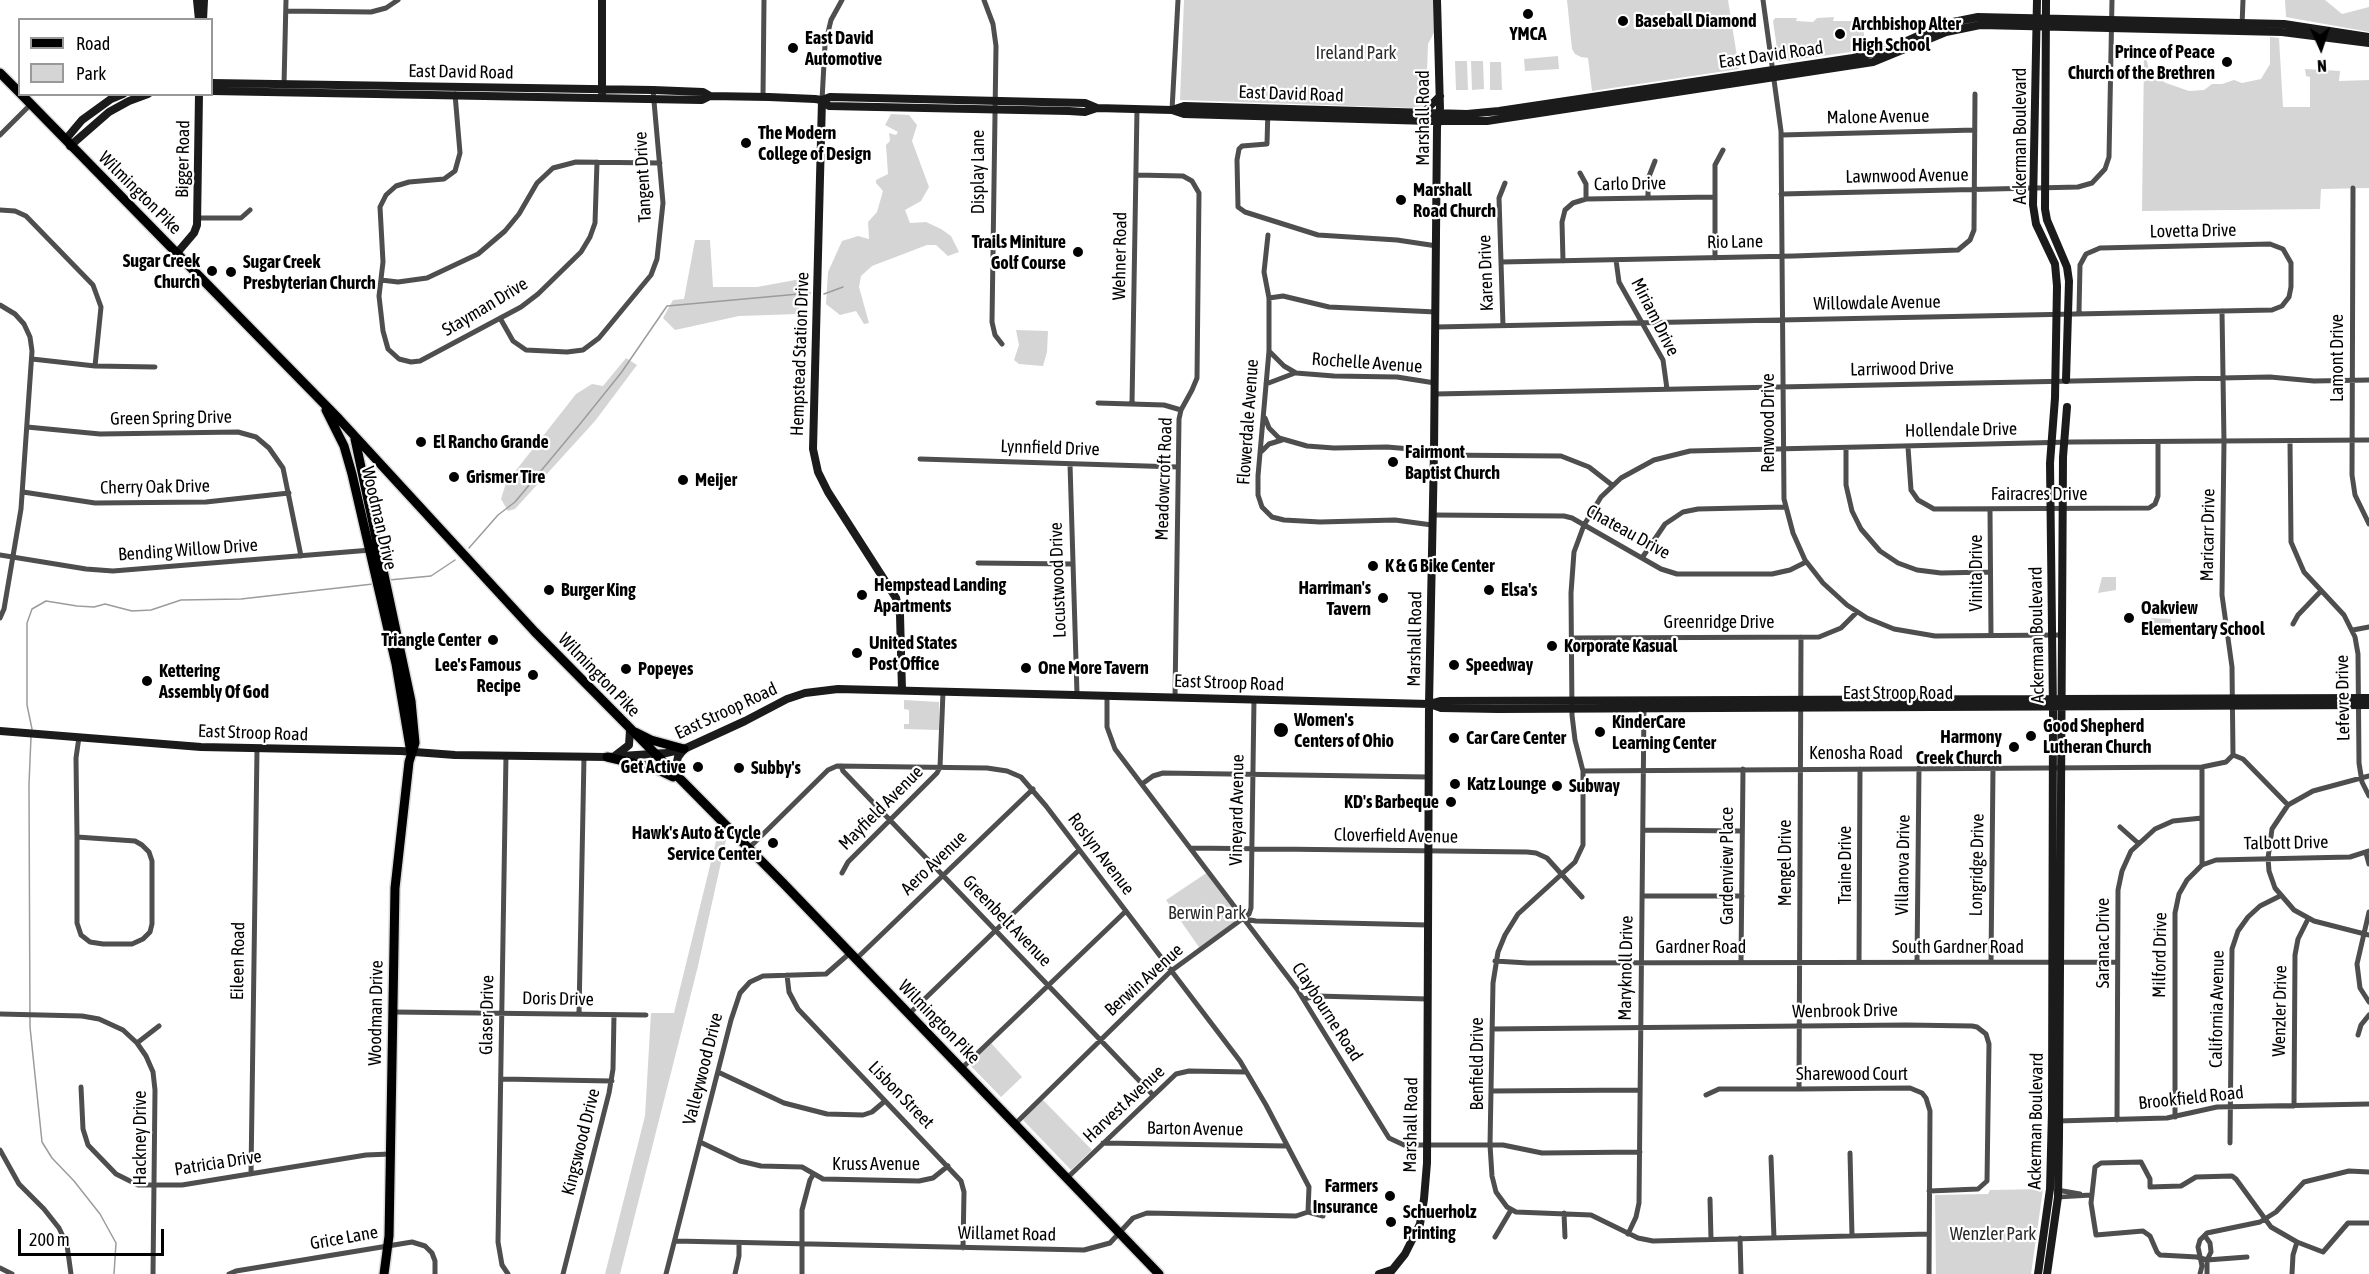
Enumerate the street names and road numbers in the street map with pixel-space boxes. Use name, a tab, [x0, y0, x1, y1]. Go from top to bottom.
street label: East David Road	[1717, 37, 1825, 73]
street label: East David Road	[408, 60, 514, 84]
street label: Ackerman Boulevard	[2009, 68, 2031, 204]
street label: Marshall Road	[1412, 70, 1434, 166]
street label: East David Road	[1238, 81, 1344, 107]
street label: Malone Avenue	[1826, 105, 1930, 129]
street label: Bigger Road	[172, 120, 194, 198]
street label: Display Lane	[967, 130, 989, 214]
street label: Tangent Drive	[630, 131, 656, 223]
street label: Wilmington Pike	[94, 147, 186, 239]
street label: Lawnwood Avenue	[1845, 164, 1969, 188]
street label: Carlo Drive	[1594, 173, 1666, 195]
street label: Wehner Road	[1108, 212, 1132, 300]
street label: Lovetta Drive	[2149, 219, 2237, 243]
street label: Rio Lane	[1707, 231, 1763, 253]
street label: Karen Drive	[1474, 234, 1498, 312]
street label: Hempstead Station Drive	[786, 272, 814, 436]
street label: Stayman Drive	[438, 273, 532, 341]
street label: Miriam Drive	[1626, 275, 1684, 359]
street label: Willowdale Avenue	[1813, 291, 1941, 315]
street label: Lamont Drive	[2326, 314, 2348, 402]
street label: Rochelle Avenue	[1311, 348, 1423, 378]
street label: Larriwood Drive	[1850, 357, 1954, 381]
street label: Flowerdale Avenue	[1233, 358, 1263, 486]
street label: Renwood Drive	[1757, 373, 1779, 473]
street label: Green Spring Drive	[110, 406, 232, 430]
street label: Meadowcroft Road	[1151, 417, 1177, 541]
street label: Hollendale Drive	[1905, 418, 2017, 442]
street label: Lynnfield Drive	[1000, 435, 1100, 461]
street label: Woodman Drive	[357, 464, 401, 572]
street label: Cherry Oak Drive	[100, 475, 210, 499]
street label: Fairacres Drive	[1991, 483, 2087, 505]
street label: Maricarr Drive	[2196, 488, 2220, 582]
street label: Chateau Drive	[1582, 500, 1674, 564]
street label: Locustwood Drive	[1045, 522, 1071, 638]
street label: Bending Willow Drive	[117, 534, 259, 566]
street label: Vinita Drive	[1965, 535, 1987, 611]
street label: Ackerman Boulevard	[2025, 566, 2049, 704]
street label: Marshall Road	[1403, 591, 1427, 687]
street label: Greenridge Drive	[1664, 611, 1774, 633]
street label: Wilmington Pike	[554, 628, 644, 722]
street label: Lefevre Drive	[2331, 655, 2355, 741]
street label: East Stroop Road	[1173, 670, 1285, 696]
street label: East Stroop Road	[671, 678, 781, 744]
street label: East Stroop Road	[1843, 682, 1953, 704]
street label: East Stroop Road	[197, 720, 309, 746]
street label: Kenosha Road	[1809, 742, 1903, 764]
street label: Vineyard Avenue	[1225, 754, 1249, 866]
street label: Mayfield Avenue	[834, 761, 928, 855]
street label: Gardenview Place	[1716, 807, 1738, 925]
street label: Roslyn Avenue	[1063, 809, 1139, 899]
street label: Longridge Drive	[1965, 813, 1989, 917]
street label: Villanova Drive	[1891, 814, 1915, 916]
street label: Mengel Drive	[1774, 820, 1796, 906]
street label: Cloverfield Avenue	[1334, 824, 1458, 848]
street label: Aero Avenue	[897, 826, 971, 900]
street label: Traine Drive	[1834, 826, 1856, 904]
street label: Talbott Drive	[2244, 831, 2328, 855]
street label: Greenbelt Avenue	[958, 871, 1056, 971]
street label: Saranac Drive	[2092, 898, 2114, 988]
street label: Milford Drive	[2148, 912, 2172, 998]
street label: Maryknoll Drive	[1614, 915, 1638, 1021]
street label: Eileen Road	[227, 922, 249, 1000]
street label: Gardner Road	[1656, 936, 1746, 958]
street label: South Gardner Road	[1892, 936, 2024, 958]
street label: Berwin Avenue	[1100, 939, 1188, 1021]
street label: California Avenue	[2205, 950, 2229, 1068]
street label: Claybourne Road	[1287, 959, 1367, 1065]
street label: Woodman Drive	[364, 960, 388, 1066]
street label: Wenzler Drive	[2268, 965, 2292, 1057]
street label: Glaser Drive	[476, 975, 498, 1055]
street label: Wilmington Pike	[894, 975, 984, 1069]
street label: Doris Drive	[522, 988, 594, 1010]
street label: Wenbrook Drive	[1792, 999, 1898, 1023]
street label: Valleywood Drive	[679, 1011, 727, 1127]
street label: Benfield Drive	[1466, 1017, 1488, 1111]
street label: Ackerman Boulevard	[2024, 1052, 2048, 1190]
street label: Lisbon Street	[864, 1057, 938, 1133]
street label: Harvest Avenue	[1079, 1061, 1169, 1147]
street label: Sharewood Court	[1796, 1063, 1908, 1085]
street label: Marshall Road	[1399, 1077, 1423, 1173]
street label: Brookfield Road	[2137, 1082, 2245, 1114]
street label: Kingswood Drive	[557, 1086, 605, 1198]
street label: Hackney Drive	[129, 1091, 151, 1185]
street label: Barton Avenue	[1147, 1117, 1243, 1141]
street label: Patricia Drive	[173, 1145, 263, 1181]
street label: Kruss Avenue	[832, 1153, 920, 1175]
street label: Grice Lane	[308, 1221, 380, 1255]
street label: Willamet Road	[958, 1222, 1056, 1246]

